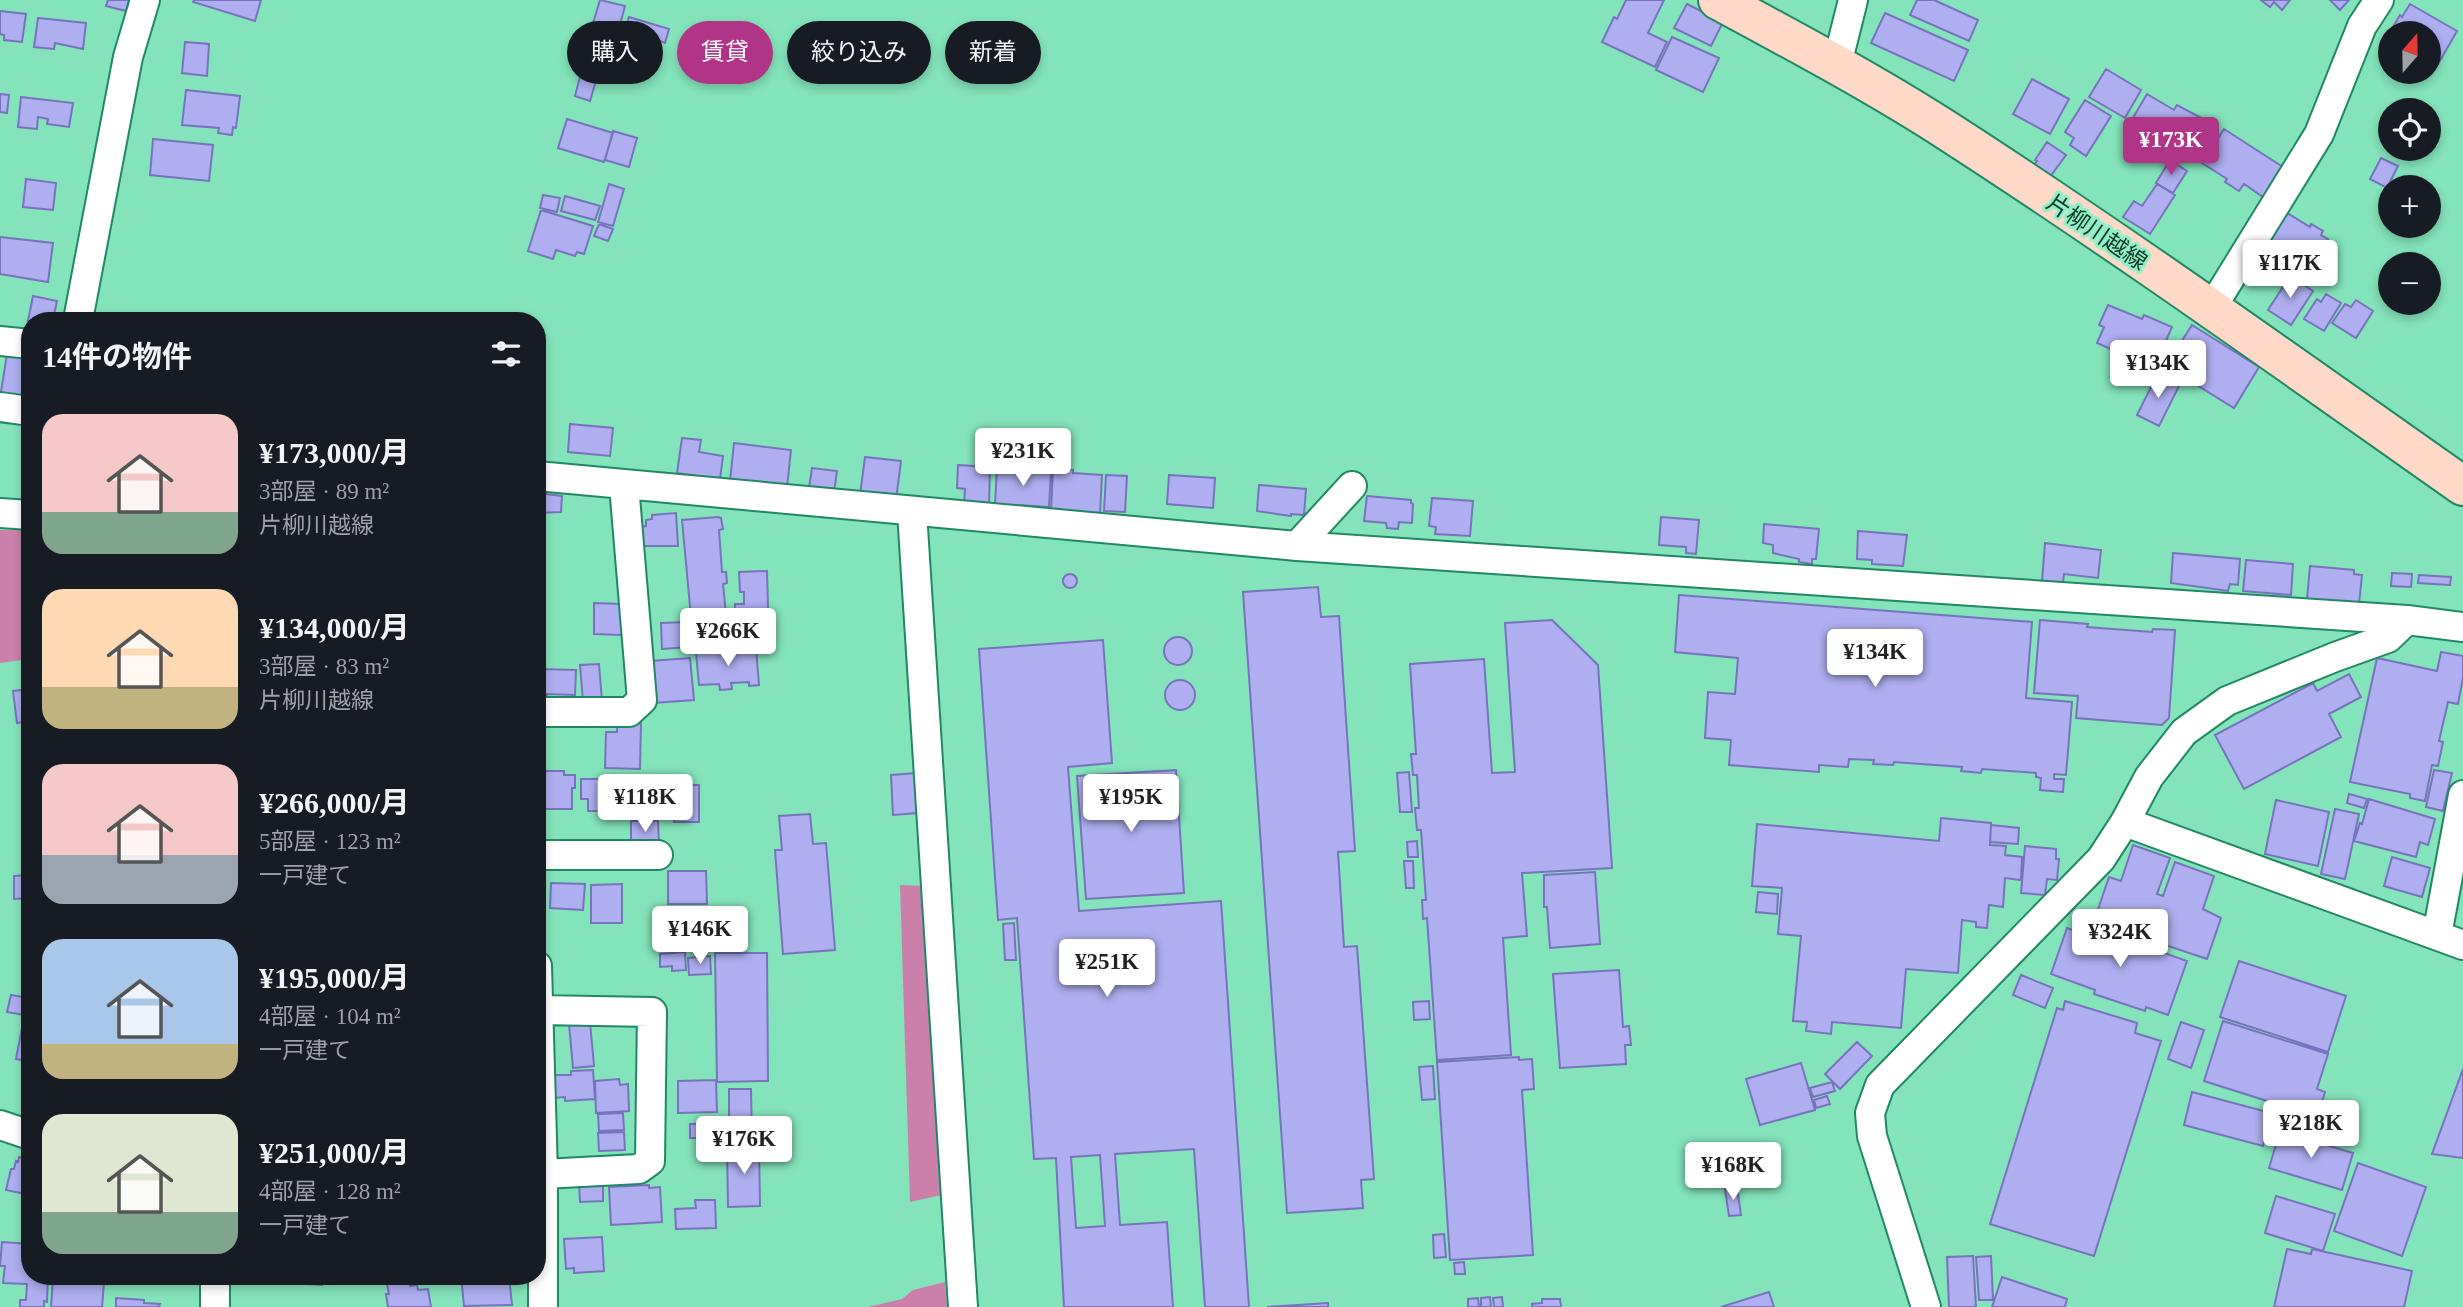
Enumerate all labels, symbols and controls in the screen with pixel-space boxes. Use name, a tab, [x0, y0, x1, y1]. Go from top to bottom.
chip: 購入	[567, 21, 663, 84]
chip: 賃貸	[677, 21, 773, 84]
chip: 絞り込み	[787, 21, 931, 84]
chip: 新着	[945, 21, 1041, 84]
north arrow	[2378, 21, 2441, 84]
map controls	[2378, 21, 2441, 315]
button: locate	[2378, 98, 2441, 161]
pin: ¥173K	[2122, 118, 2220, 177]
text: ¥173K	[2139, 127, 2203, 152]
button: +	[2378, 175, 2441, 238]
street label: 片柳川越線	[2042, 190, 2151, 275]
pin: ¥117K	[2241, 240, 2339, 300]
text: ¥117K	[2259, 250, 2321, 275]
button: −	[2378, 252, 2441, 315]
icon: filters	[487, 335, 525, 373]
text: 14件の物件	[42, 340, 192, 373]
pin: ¥134K	[2109, 340, 2207, 400]
text: ¥134K	[2126, 350, 2190, 375]
pin: ¥231K	[974, 428, 1072, 488]
text: ¥173,000/月	[259, 436, 410, 469]
text: ¥231K	[991, 438, 1055, 463]
icon: home	[98, 442, 182, 526]
text: 3部屋 · 89 m²	[259, 479, 389, 504]
text: 片柳川越線	[259, 513, 374, 538]
pin: ¥266K	[679, 608, 777, 668]
text: ¥134,000/月	[259, 611, 410, 644]
icon: home	[98, 617, 182, 701]
text: ¥266K	[696, 618, 760, 643]
pin: ¥134K	[1826, 630, 1924, 689]
text: ¥134K	[1843, 639, 1907, 664]
text: 3部屋 · 83 m²	[259, 654, 389, 679]
text: 片柳川越線	[259, 688, 374, 713]
pin: ¥118K	[596, 774, 694, 834]
pin: ¥195K	[1082, 774, 1180, 834]
text: ¥118K	[614, 784, 676, 809]
text: ¥195K	[1099, 784, 1163, 809]
text: ¥266,000/月	[259, 786, 410, 819]
icon: home	[98, 792, 182, 876]
text: 5部屋 · 123 m²	[259, 829, 401, 854]
text: 一戸建て	[259, 863, 351, 888]
pin: ¥146K	[651, 906, 749, 966]
pin: ¥324K	[2071, 909, 2169, 969]
text: ¥146K	[668, 916, 732, 941]
text: ¥324K	[2088, 919, 2152, 944]
pin: ¥251K	[1058, 940, 1156, 999]
text: ¥251K	[1075, 949, 1139, 974]
text: ¥195,000/月	[259, 961, 410, 994]
icon: home	[98, 967, 182, 1051]
text: 4部屋 · 104 m²	[259, 1004, 401, 1029]
text: 一戸建て	[259, 1038, 351, 1063]
pin: ¥218K	[2262, 1100, 2360, 1160]
text: ¥218K	[2279, 1110, 2343, 1135]
pin: ¥176K	[695, 1116, 793, 1176]
text: ¥176K	[712, 1126, 776, 1151]
text: ¥251,000/月	[259, 1136, 410, 1169]
icon: home	[98, 1142, 182, 1226]
pin: ¥168K	[1684, 1142, 1782, 1202]
text: ¥168K	[1701, 1152, 1765, 1177]
text: 4部屋 · 128 m²	[259, 1179, 401, 1204]
text: 一戸建て	[259, 1213, 351, 1238]

